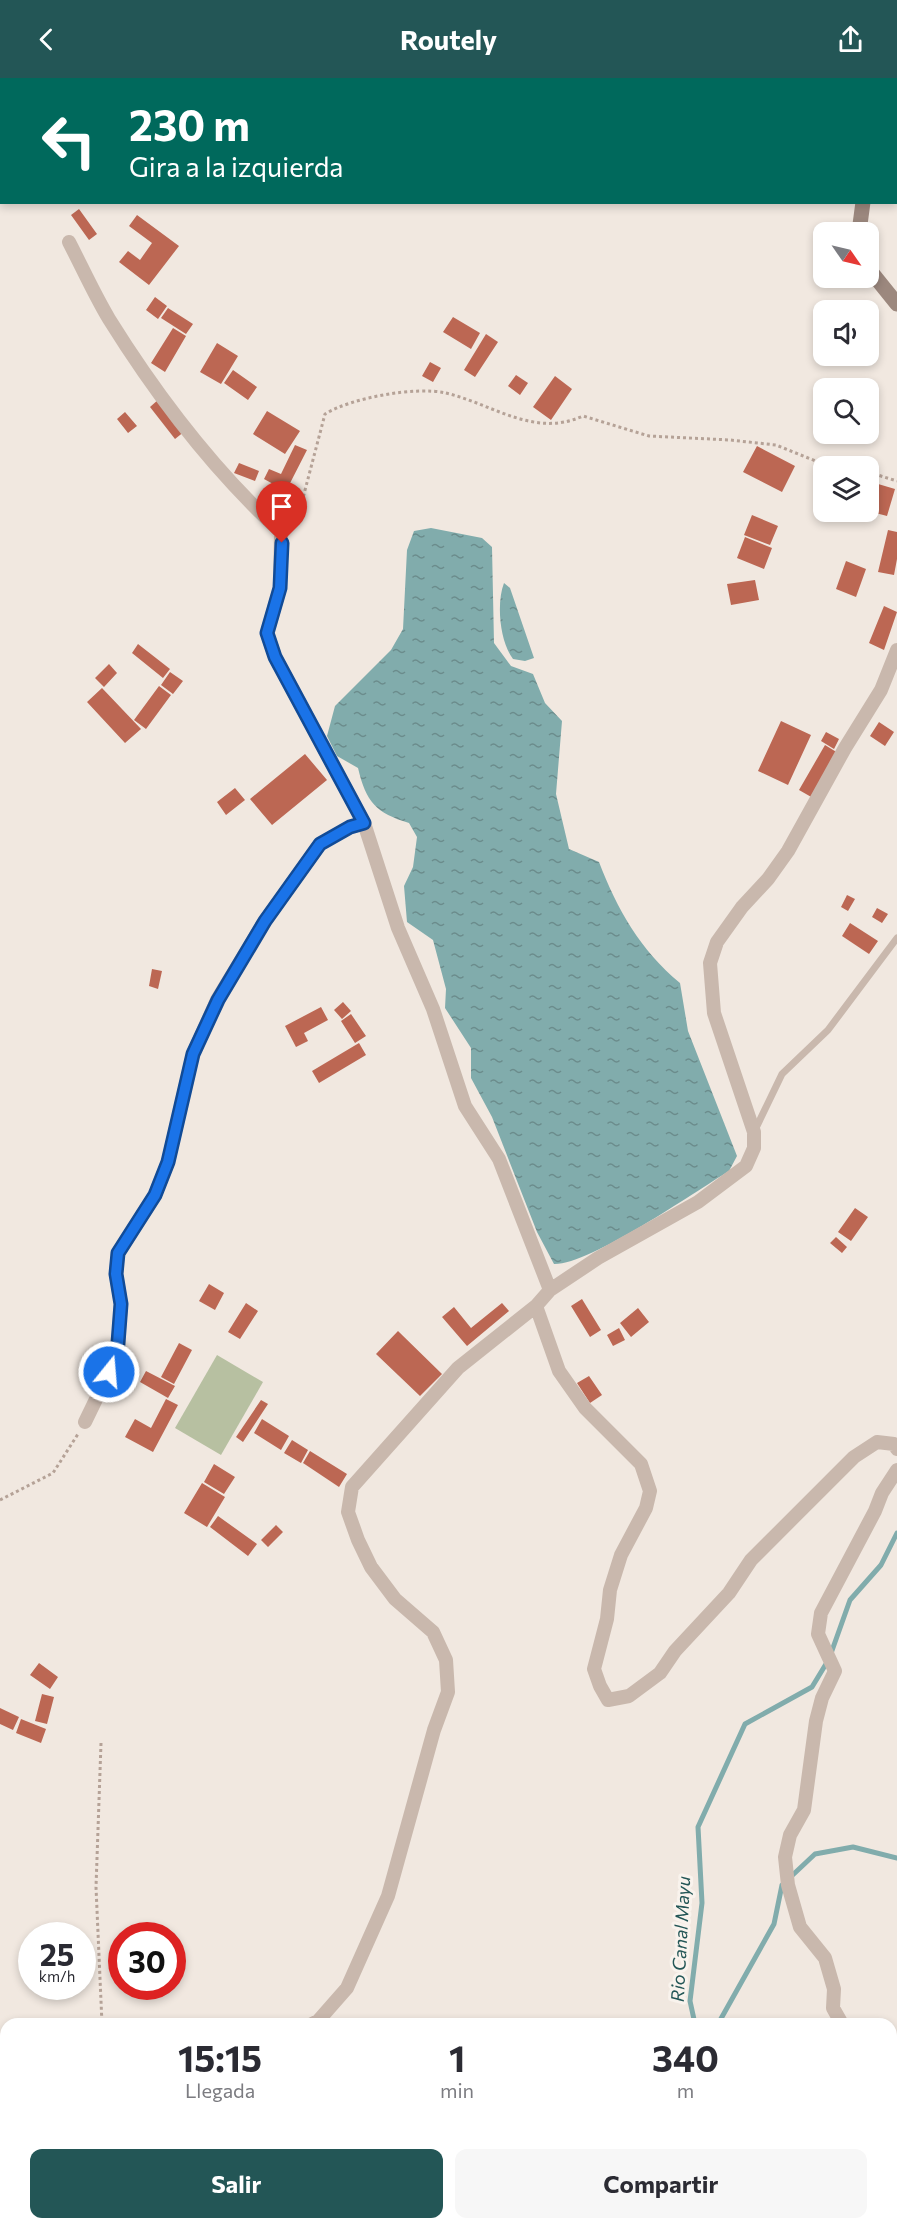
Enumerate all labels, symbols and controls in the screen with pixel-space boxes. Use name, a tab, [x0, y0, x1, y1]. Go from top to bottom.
icon: back	[30, 23, 63, 56]
text: Routely	[400, 23, 497, 56]
icon: share	[834, 23, 867, 56]
text: 230 m	[129, 98, 250, 150]
icon: left	[30, 102, 108, 180]
text: Gira a la izquierda	[129, 150, 343, 183]
north arrow	[813, 222, 879, 288]
map controls	[813, 222, 879, 522]
button: sound	[813, 300, 879, 366]
button: search	[813, 378, 879, 444]
button: layers	[813, 456, 879, 522]
pin	[256, 481, 307, 543]
icon: arrive	[265, 490, 298, 523]
position arrow	[77, 1340, 141, 1404]
water label: Rio Canal Mayu	[666, 1876, 694, 2002]
speed limit sign: 30	[108, 1922, 186, 2000]
text: 25	[40, 1935, 74, 1972]
text: km/h	[39, 1967, 75, 1985]
text: 15:15	[178, 2035, 262, 2079]
text: 1	[449, 2035, 465, 2079]
text: 340	[652, 2035, 719, 2079]
text: Llegada	[185, 2078, 255, 2102]
text: min	[440, 2078, 474, 2102]
text: m	[677, 2078, 694, 2102]
button: Salir	[30, 2149, 443, 2218]
button: Compartir	[455, 2149, 867, 2218]

